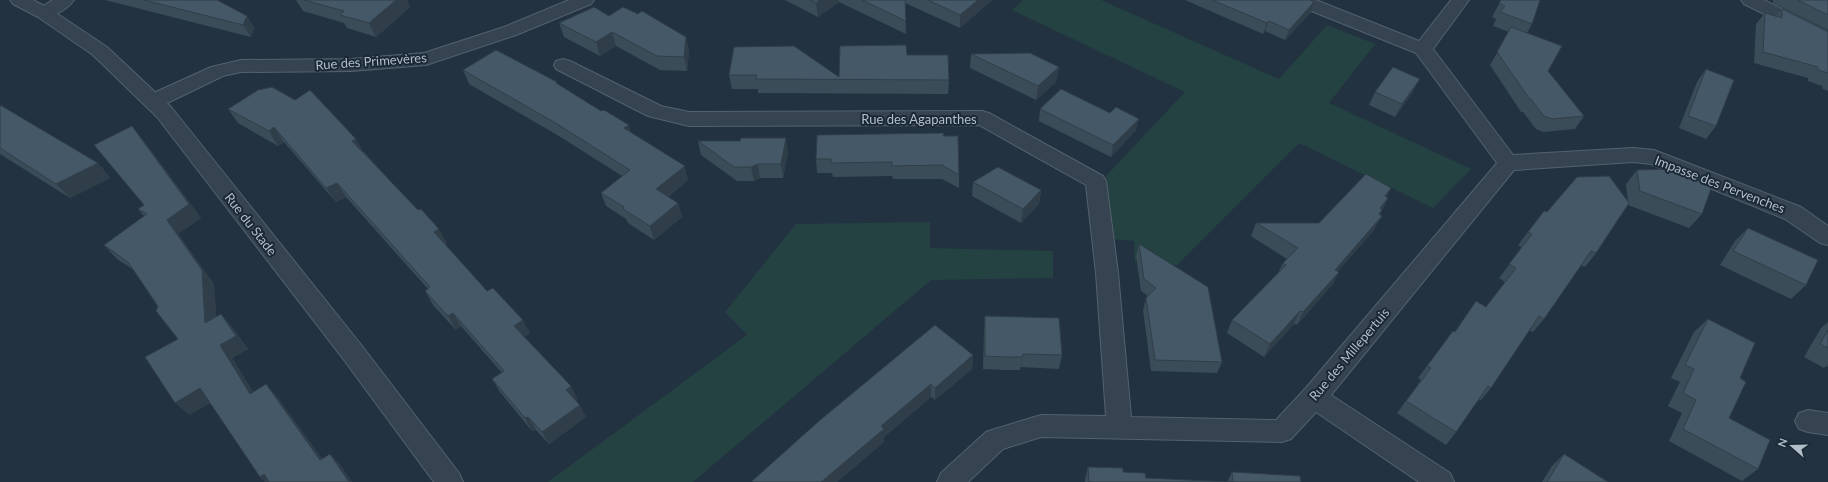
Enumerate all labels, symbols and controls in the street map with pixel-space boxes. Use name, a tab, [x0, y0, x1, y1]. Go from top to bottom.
street label: Rue des Primevères	[315, 49, 428, 73]
street label: Rue des Agapanthes	[861, 111, 977, 127]
street label: Impasse des Pervenches	[1653, 152, 1788, 216]
street label: Rue du Stade	[222, 189, 281, 259]
street label: Rue des Millepertuis	[1306, 304, 1393, 404]
north arrow	[1772, 426, 1812, 466]
text: N	[1775, 436, 1790, 449]

